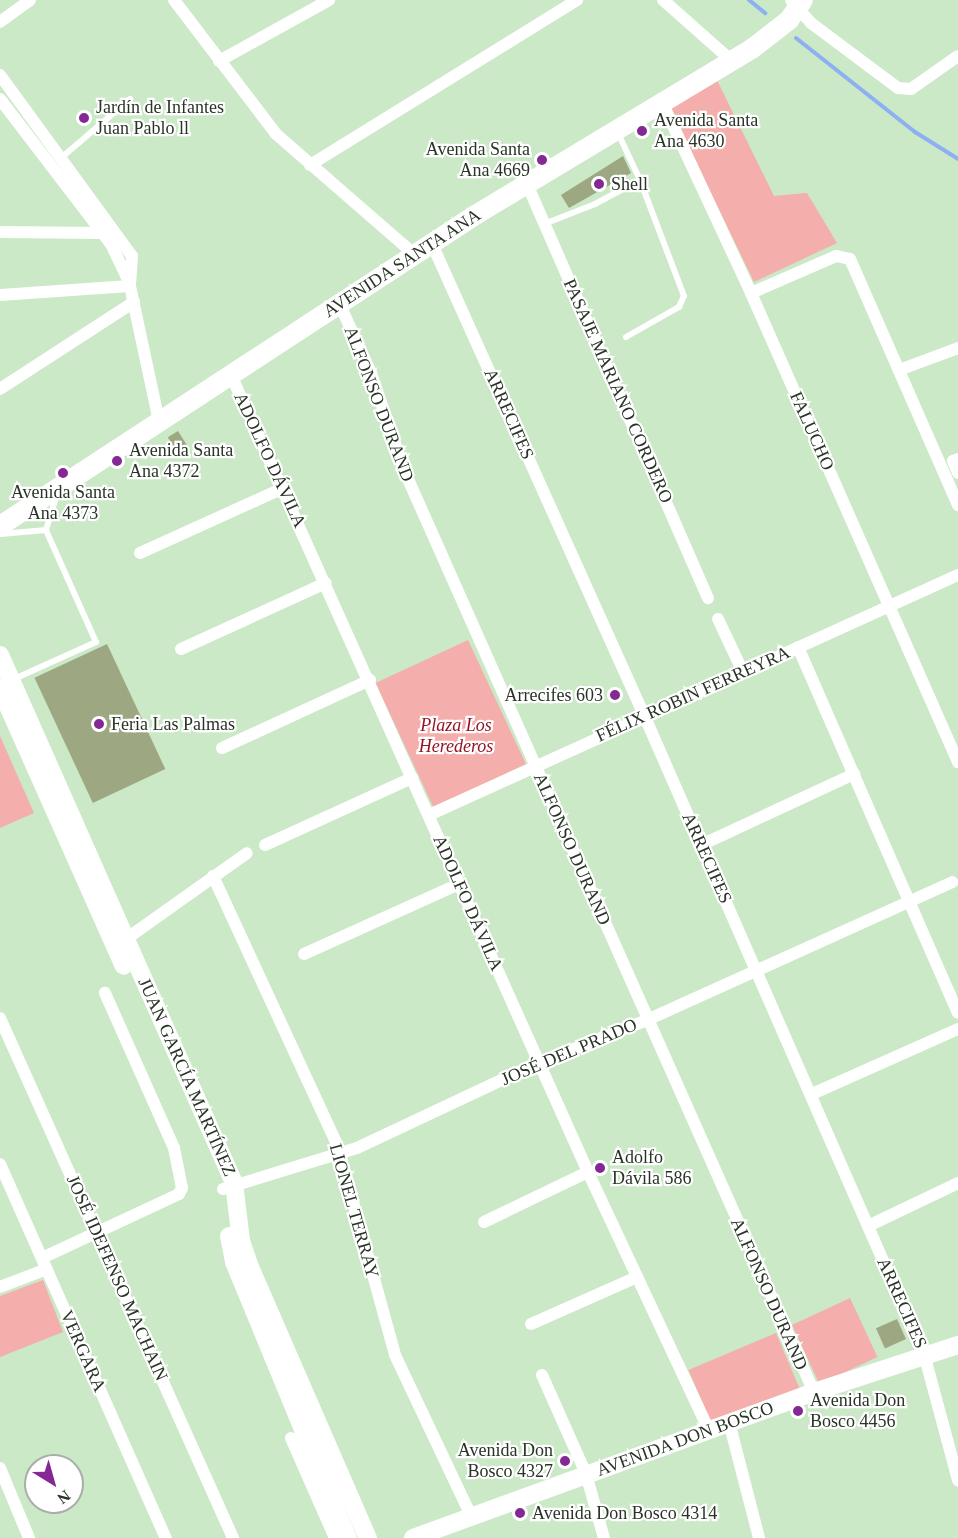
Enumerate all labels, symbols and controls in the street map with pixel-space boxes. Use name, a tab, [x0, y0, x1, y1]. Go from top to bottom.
place label: Jardín de Infantes Juan Pablo ll	[96, 97, 224, 140]
place label: Avenida Santa Ana 4630	[654, 110, 758, 152]
marker: Jardín de Infantes Juan Pablo ll	[77, 111, 91, 125]
marker: Avenida Santa Ana 4630	[635, 124, 649, 138]
place label: Avenida Santa Ana 4669	[426, 139, 530, 182]
marker: Avenida Santa Ana 4669	[535, 153, 549, 167]
place label: Shell	[611, 173, 648, 195]
marker: Shell	[592, 177, 606, 191]
street label: AVENIDA SANTA ANA	[318, 203, 486, 323]
street label: PASAJE MARIANO CORDERO	[559, 275, 677, 507]
street label: ALFONSO DURAND	[339, 323, 419, 485]
street label: ARRECIFES	[479, 365, 539, 463]
street label: FALUCHO	[785, 388, 839, 474]
street label: ADOLFO DÁVILA	[229, 389, 311, 531]
place label: Avenida Santa Ana 4372	[129, 440, 233, 482]
marker: Avenida Santa Ana 4372	[110, 454, 124, 468]
marker: Avenida Santa Ana 4373	[56, 466, 70, 480]
place label: Avenida Santa Ana 4373	[11, 482, 115, 524]
street label: FÉLIX ROBIN FERREYRA	[593, 641, 793, 747]
place label: Arrecifes 603	[505, 684, 603, 706]
marker: Arrecifes 603	[608, 688, 622, 702]
place label: Feria Las Palmas	[111, 713, 235, 735]
park label: Plaza Los Herederos	[419, 715, 493, 758]
marker: Feria Las Palmas	[92, 717, 106, 731]
street label: ALFONSO DURAND	[529, 769, 615, 929]
street label: ARRECIFES	[677, 809, 737, 907]
street label: ADOLFO DÁVILA	[428, 832, 508, 974]
street label: JUAN GARCÍA MARTÍNEZ	[133, 974, 241, 1180]
street label: JOSÉ DEL PRADO	[498, 1014, 640, 1090]
street label: LIONEL TERRAY	[324, 1141, 384, 1281]
place label: Adolfo Dávila 586	[612, 1147, 691, 1190]
marker: Adolfo Dávila 586	[593, 1161, 607, 1175]
street label: JOSÉ IDEFENSO MACHAIN	[62, 1172, 172, 1384]
street label: ALFONSO DURAND	[726, 1214, 812, 1374]
street label: ARRECIFES	[872, 1254, 932, 1352]
street label: VERGARA	[55, 1307, 111, 1395]
place label: Avenida Don Bosco 4456	[810, 1390, 905, 1432]
street label: AVENIDA DON BOSCO	[593, 1397, 777, 1481]
marker: Avenida Don Bosco 4456	[791, 1404, 805, 1418]
place label: Avenida Don Bosco 4327	[458, 1440, 553, 1482]
north arrow	[24, 1454, 84, 1514]
marker: Avenida Don Bosco 4327	[558, 1454, 572, 1468]
text: N	[54, 1487, 74, 1507]
place label: Avenida Don Bosco 4314	[532, 1502, 717, 1524]
marker: Avenida Don Bosco 4314	[513, 1506, 527, 1520]

